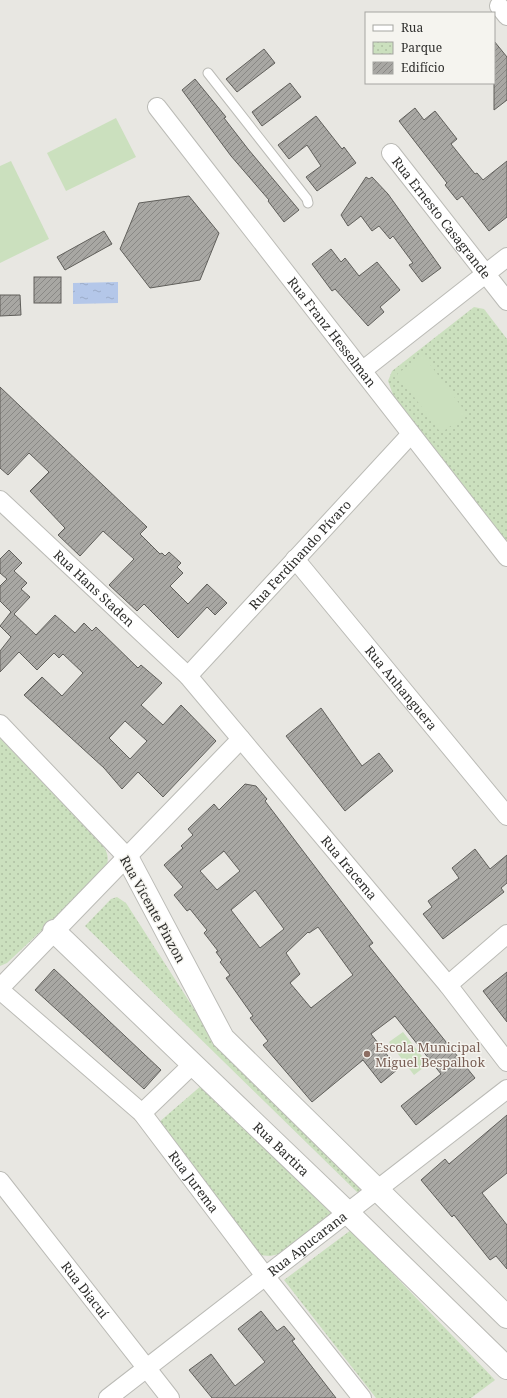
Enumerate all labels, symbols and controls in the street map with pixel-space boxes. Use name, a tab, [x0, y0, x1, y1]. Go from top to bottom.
legend	[365, 12, 495, 84]
text: Rua	[401, 19, 423, 36]
text: Parque	[401, 39, 442, 56]
text: Edifício	[401, 59, 445, 76]
street label: Rua Ernesto Casagrande	[388, 153, 495, 282]
street label: Rua Franz Hesselman	[283, 273, 381, 391]
street label: Rua Ferdinando Pívaro	[245, 496, 355, 614]
street label: Rua Hans Staden	[50, 546, 139, 631]
street label: Rua Anhanguera	[361, 642, 441, 734]
street label: Rua Iracema	[317, 832, 381, 903]
street label: Rua Vicente Pinzon	[116, 852, 190, 966]
place label: Escola Municipal Miguel Bespalhok	[375, 1038, 485, 1071]
marker: Escola Municipal Miguel Bespalhok	[362, 1049, 372, 1059]
street label: Rua Bartira	[249, 1118, 313, 1180]
street label: Rua Jurema	[165, 1147, 223, 1216]
street label: Rua Apucarana	[264, 1207, 351, 1280]
street label: Rua Diacuí	[57, 1258, 113, 1322]

